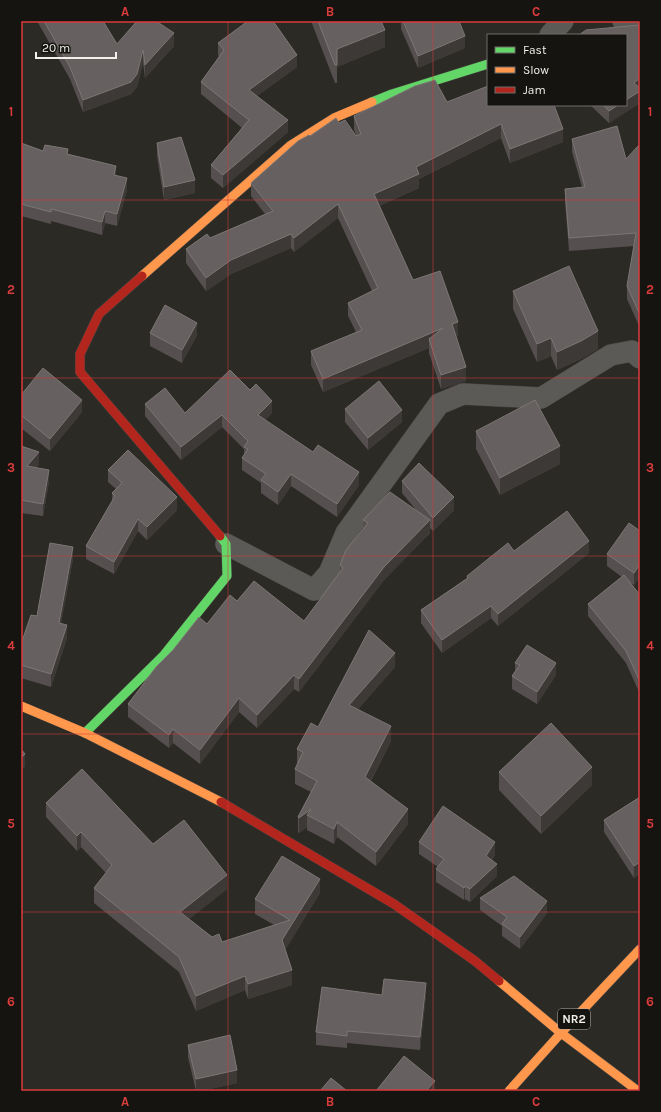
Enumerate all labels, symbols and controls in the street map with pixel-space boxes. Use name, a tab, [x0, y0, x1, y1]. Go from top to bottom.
text: A	[121, 4, 129, 19]
text: B	[326, 4, 334, 19]
text: C	[532, 4, 540, 19]
scale bar	[36, 34, 116, 60]
legend	[487, 34, 627, 106]
text: 20 m	[42, 41, 70, 55]
text: Fast	[523, 43, 547, 57]
text: Slow	[523, 63, 549, 77]
text: Jam	[523, 83, 546, 97]
text: 1	[9, 104, 13, 119]
text: 1	[648, 104, 652, 119]
text: 2	[7, 282, 15, 297]
text: 2	[646, 282, 654, 297]
text: 3	[7, 460, 15, 475]
text: 3	[646, 460, 654, 475]
text: 4	[7, 638, 15, 653]
text: 4	[646, 638, 654, 653]
text: 5	[7, 816, 15, 831]
text: 5	[646, 816, 654, 831]
text: 6	[7, 994, 15, 1009]
text: 6	[646, 994, 654, 1009]
road number: NR2	[558, 1009, 590, 1029]
text: A	[121, 1094, 129, 1109]
text: B	[326, 1094, 334, 1109]
text: C	[532, 1094, 540, 1109]

